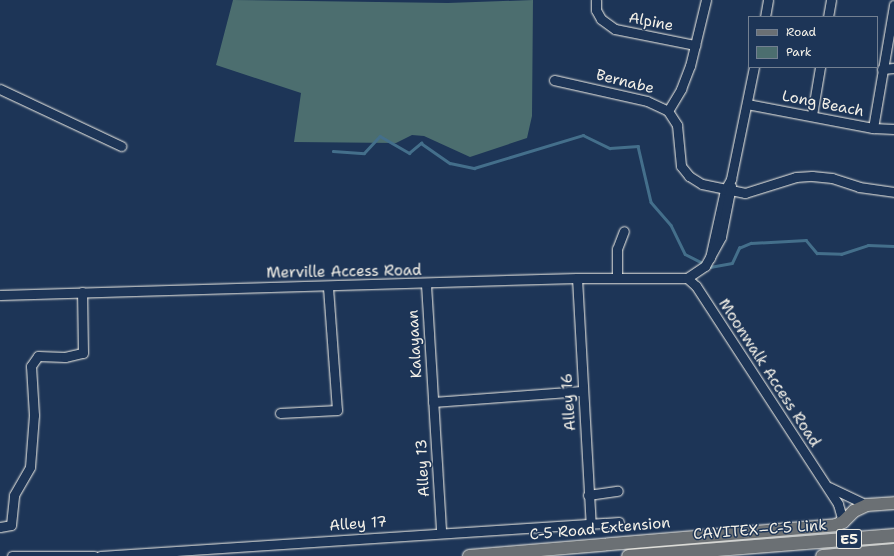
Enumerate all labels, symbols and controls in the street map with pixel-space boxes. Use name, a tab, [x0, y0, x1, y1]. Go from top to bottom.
street label: Alpine	[627, 9, 675, 35]
legend	[748, 16, 878, 68]
text: Road	[786, 24, 816, 40]
text: Park	[786, 44, 812, 60]
street label: Bernabe	[594, 66, 656, 98]
street label: Long Beach	[780, 87, 866, 121]
street label: Merville Access Road	[266, 262, 422, 282]
street label: Moonwalk Access Road	[714, 296, 824, 450]
street label: Kalayaan	[404, 309, 426, 379]
street label: Alley 16	[558, 372, 580, 432]
street label: Alley 13	[412, 439, 434, 497]
street label: Alley 17	[329, 513, 387, 535]
street label: C-5 Road Extension	[529, 514, 671, 544]
street label: CAVITEX–C-5 Link	[693, 516, 827, 544]
road number: E5	[835, 527, 863, 551]

